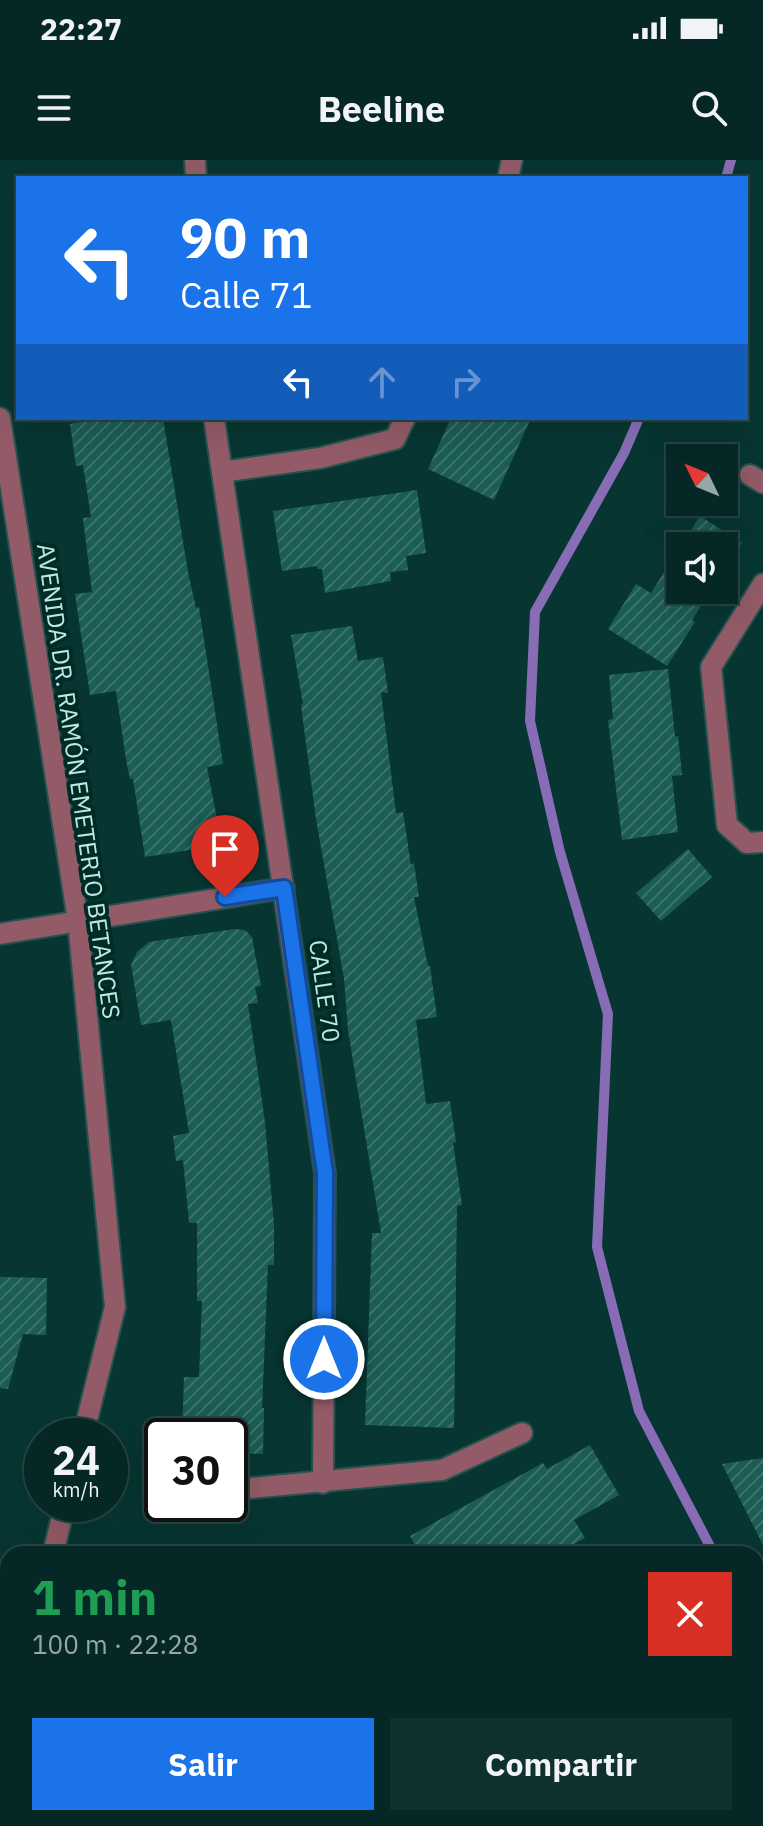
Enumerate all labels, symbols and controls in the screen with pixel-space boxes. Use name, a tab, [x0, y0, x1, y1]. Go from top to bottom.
text: 22:27	[40, 9, 122, 48]
text: Beeline	[318, 85, 445, 132]
icon: menu	[32, 86, 76, 130]
icon: search	[687, 86, 731, 130]
text: 90 m	[180, 201, 310, 273]
icon: left	[48, 208, 152, 312]
text: Calle 71	[180, 271, 312, 318]
icon: left	[276, 360, 320, 404]
icon: ahead	[360, 360, 404, 404]
icon: right	[444, 360, 488, 404]
north arrow	[666, 444, 738, 516]
map controls	[666, 444, 738, 604]
button: sound	[666, 532, 738, 604]
street label: AVENIDA DR. RAMÓN EMETERIO BETANCES	[30, 541, 128, 1021]
pin	[191, 815, 259, 897]
icon: arrive	[203, 827, 247, 871]
street label: CALLE 70	[302, 938, 348, 1044]
position arrow	[282, 1317, 366, 1401]
speed limit sign: 30	[144, 1418, 248, 1522]
text: 24	[52, 1434, 100, 1486]
text: km/h	[52, 1476, 100, 1503]
text: 1 min	[32, 1566, 157, 1628]
button: close	[648, 1572, 732, 1656]
text: 100 m · 22:28	[32, 1627, 198, 1661]
button: Salir	[32, 1718, 374, 1810]
button: Compartir	[390, 1718, 732, 1810]

